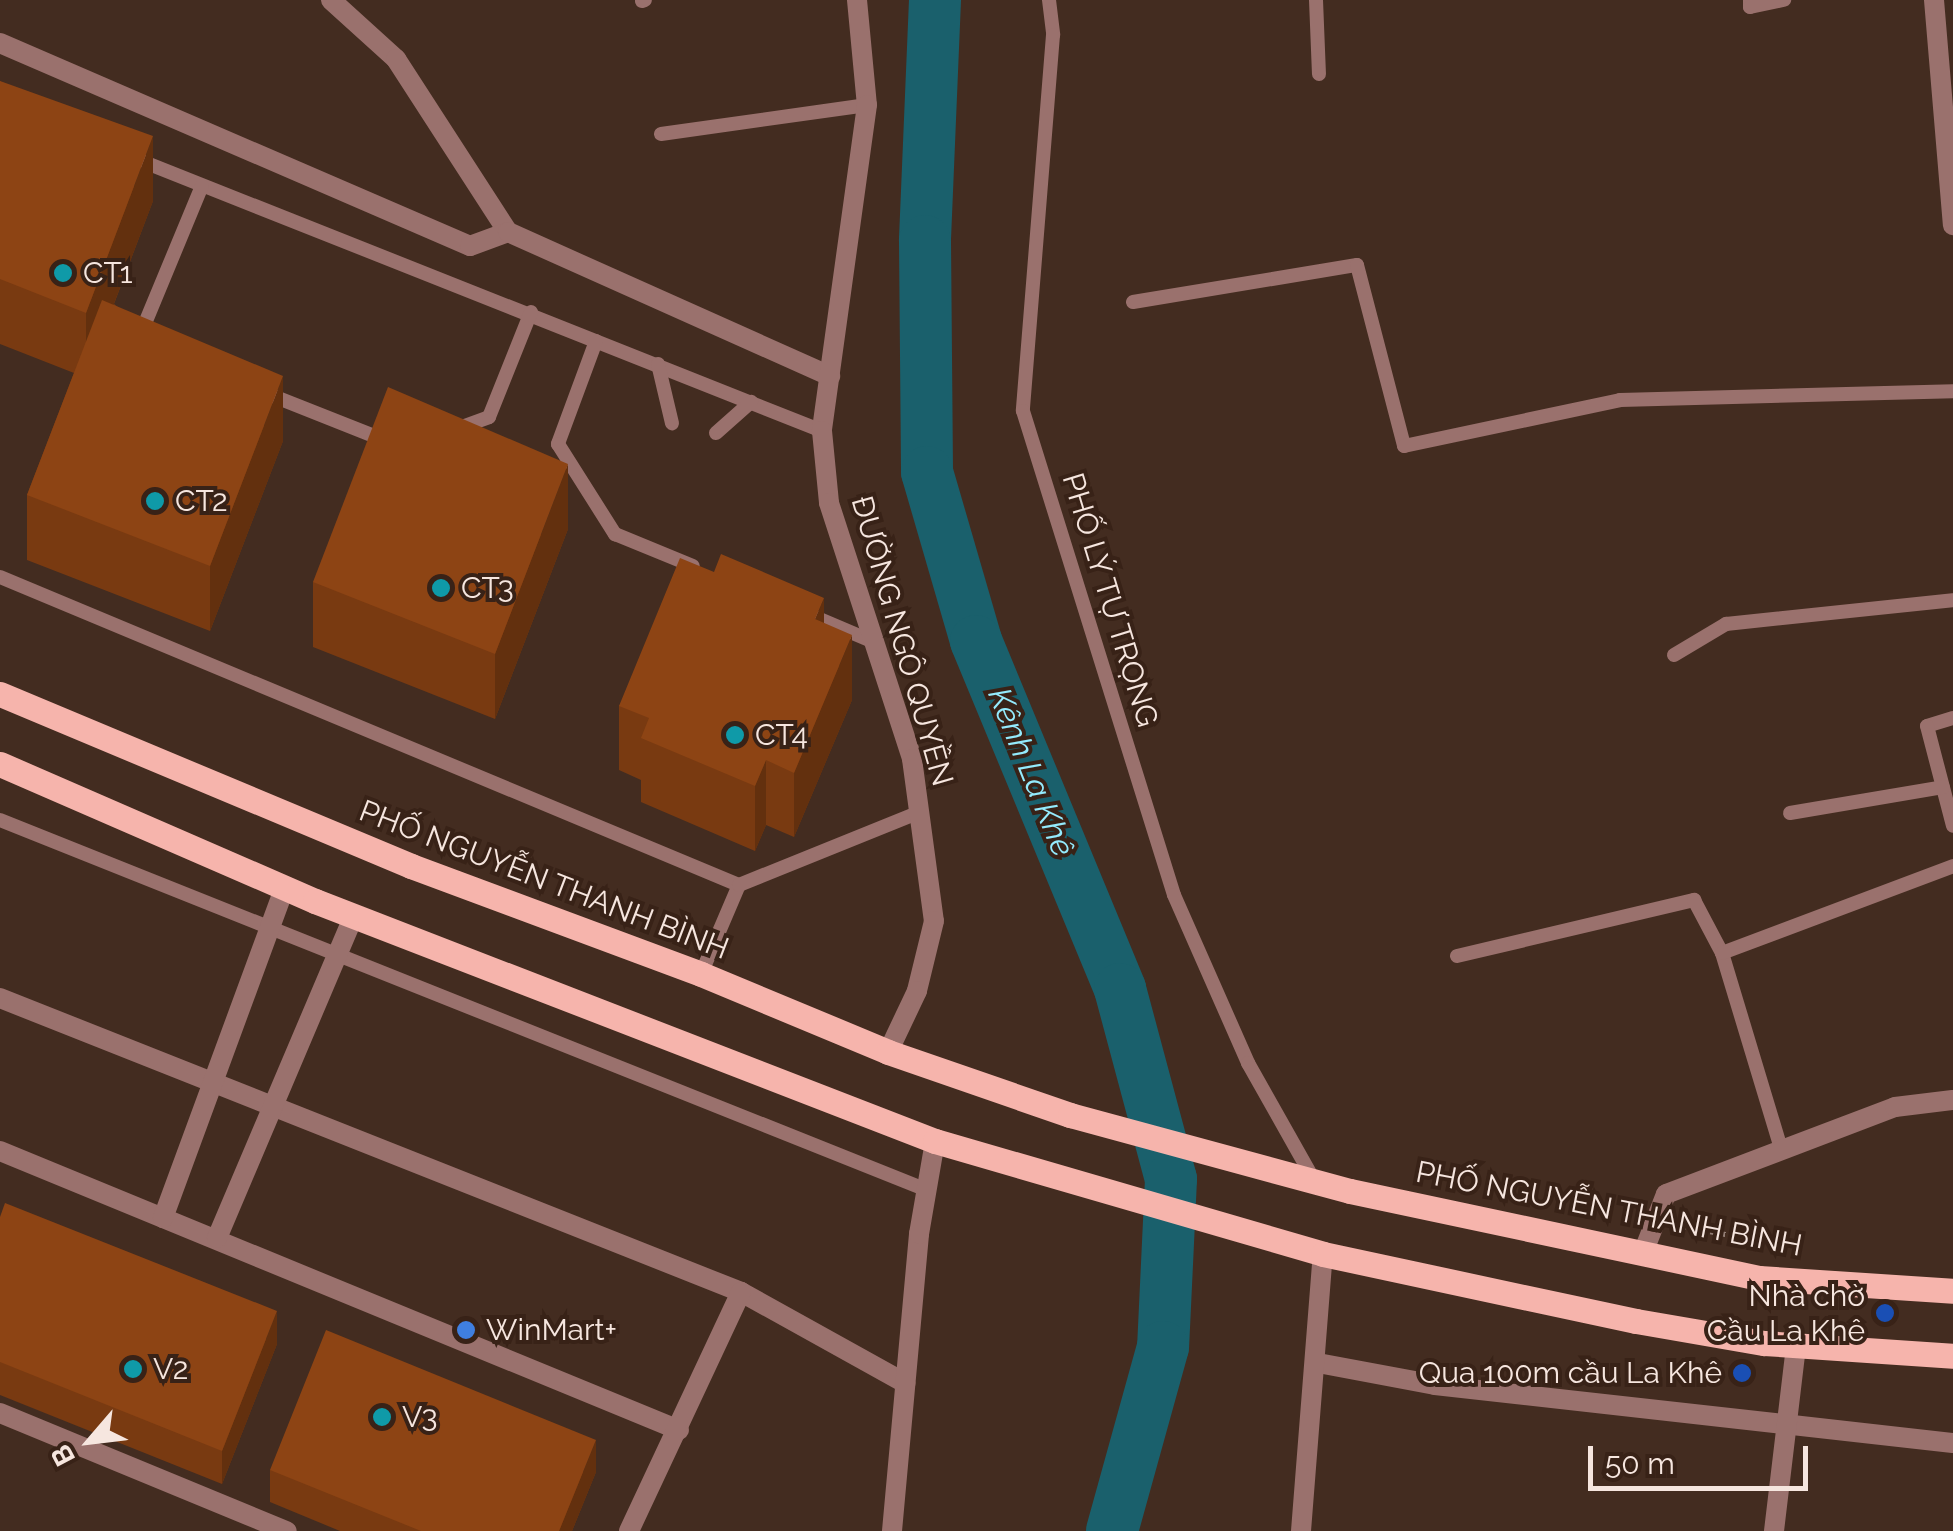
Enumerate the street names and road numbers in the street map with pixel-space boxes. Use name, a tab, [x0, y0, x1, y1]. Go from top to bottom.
street label: PHỐ LÝ TỰ TRỌNG	[1054, 468, 1166, 732]
street label: ĐƯỜNG NGÔ QUYỀN	[843, 492, 961, 790]
street label: PHỐ NGUYỄN THANH BÌNH	[354, 793, 734, 967]
street label: PHỐ NGUYỄN THANH BÌNH	[1413, 1154, 1805, 1264]

